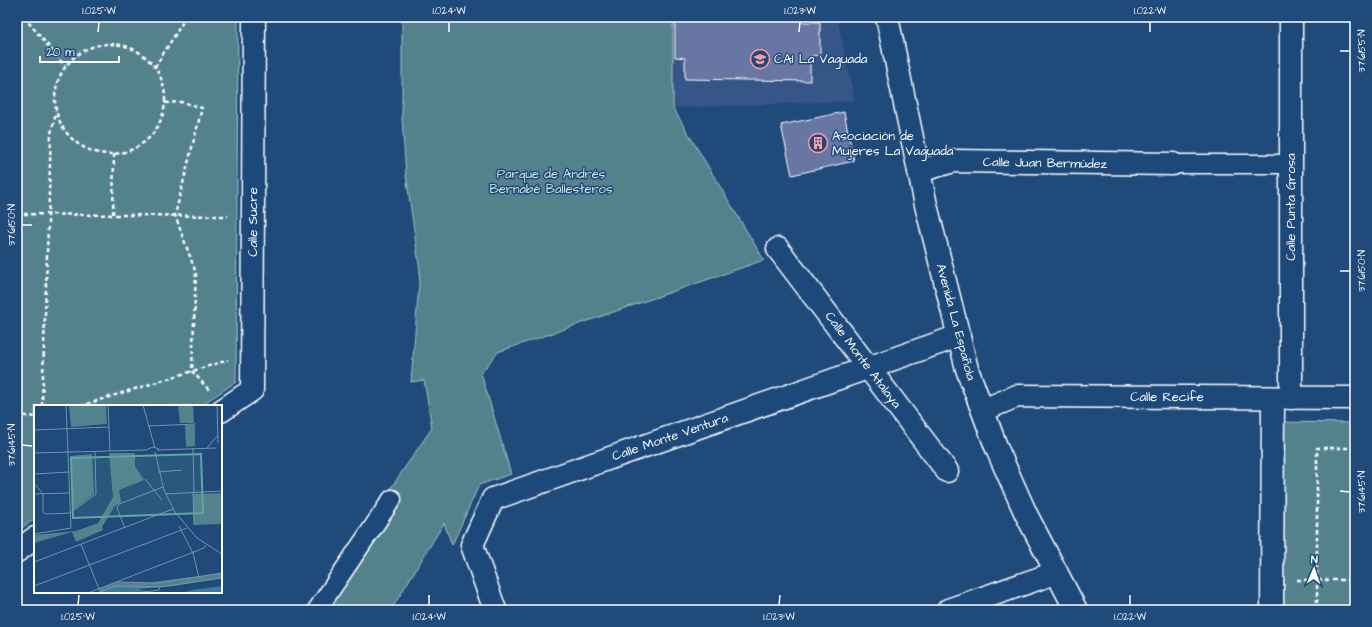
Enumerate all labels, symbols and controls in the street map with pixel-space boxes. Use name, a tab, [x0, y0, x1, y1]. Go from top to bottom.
text: 1.025°W	[82, 4, 116, 18]
text: 1.024°W	[432, 4, 466, 18]
text: 1.023°W	[784, 4, 816, 18]
text: 1.022°W	[1134, 4, 1167, 18]
text: 37.6155°N	[1355, 30, 1369, 72]
scale bar	[40, 38, 119, 64]
text: 20 m	[46, 44, 75, 61]
school or university icon: CAI La Vaguada	[749, 48, 771, 70]
place label: CAI La Vaguada	[774, 50, 868, 69]
place label: Asociación de Mujeres La Vaguada	[832, 127, 954, 161]
building icon: Asociación de Mujeres La Vaguada	[807, 132, 829, 154]
street label: Calle Juan Bermúdez	[983, 153, 1108, 173]
street label: Calle Punta Grosa	[1282, 153, 1300, 261]
park label: Parque de Andrés Bernabé Ballesteros	[490, 165, 613, 198]
street label: Calle Sucre	[244, 187, 262, 257]
text: 37.6150°N	[5, 204, 19, 246]
text: 37.6150°N	[1355, 250, 1369, 292]
street label: Avenida La Española	[932, 262, 980, 383]
street label: Calle Monte Atalaya	[820, 308, 906, 413]
street label: Calle Recife	[1130, 388, 1204, 406]
inset map	[34, 405, 222, 593]
street label: Calle Monte Ventura	[610, 409, 731, 465]
text: 37.6145°N	[5, 424, 19, 466]
text: 37.6145°N	[1355, 471, 1369, 513]
north arrow	[1294, 549, 1334, 589]
text: N	[1311, 552, 1318, 567]
text: 1.025°W	[61, 610, 95, 624]
text: 1.024°W	[412, 610, 446, 624]
text: 1.023°W	[763, 610, 795, 624]
text: 1.022°W	[1114, 610, 1147, 624]

